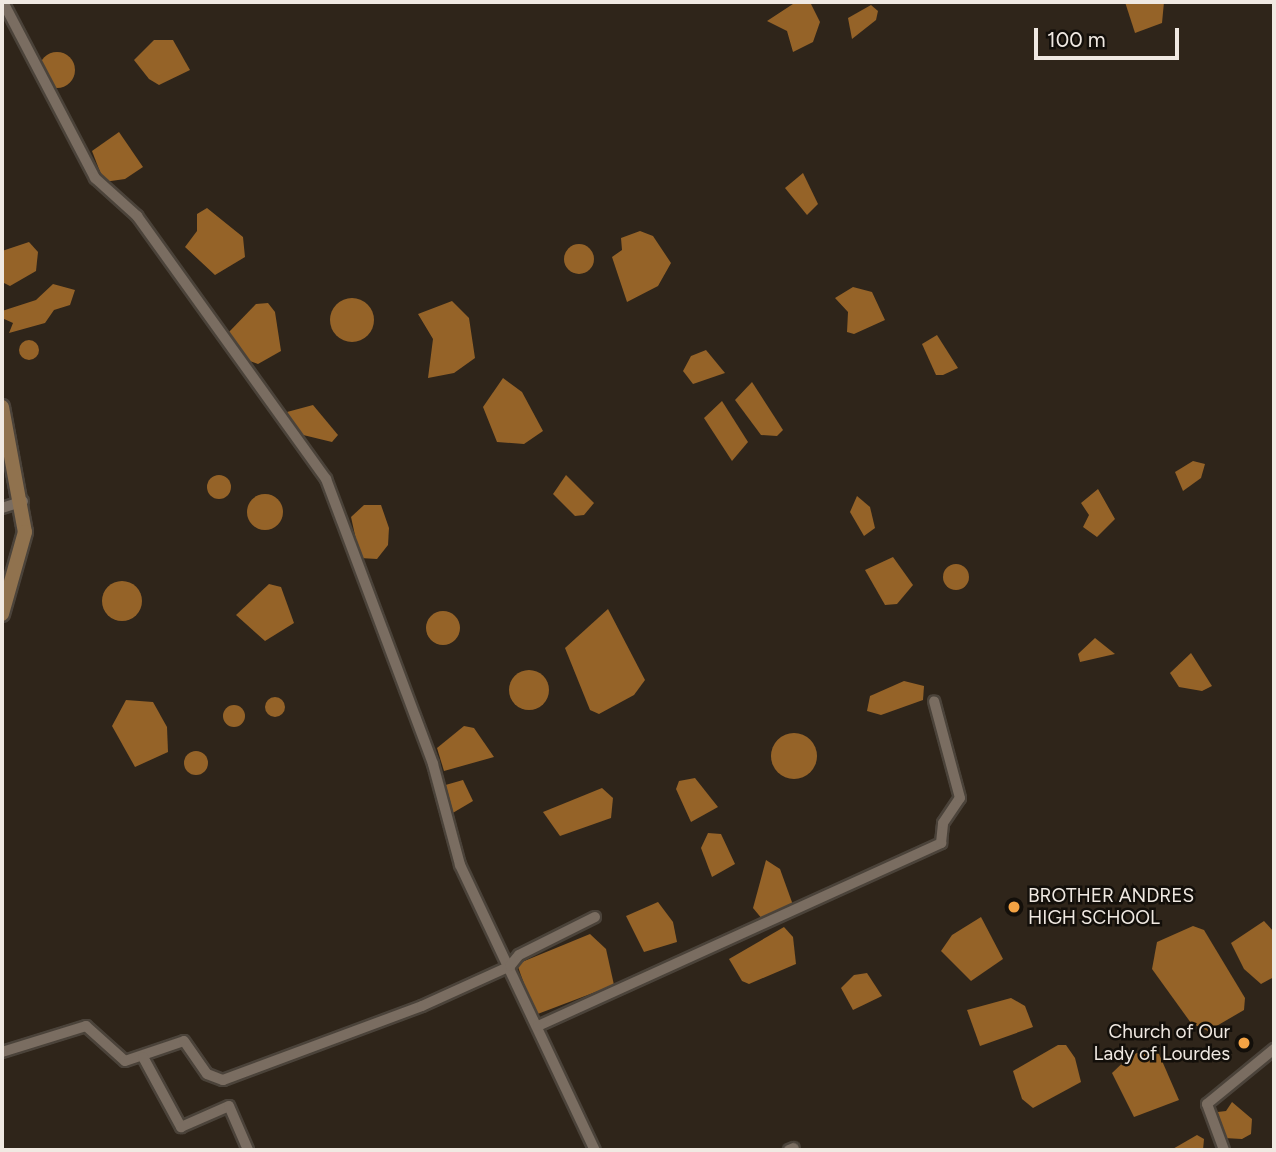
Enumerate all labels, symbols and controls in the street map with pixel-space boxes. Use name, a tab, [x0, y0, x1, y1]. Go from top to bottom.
scale bar	[1038, 14, 1183, 58]
text: 100 m	[1047, 27, 1106, 52]
place label: BROTHER ANDRES HIGH SCHOOL	[1028, 885, 1194, 929]
marker: BROTHER ANDRES HIGH SCHOOL	[1006, 899, 1022, 915]
place label: Church of Our Lady of Lourdes	[1094, 1021, 1230, 1065]
marker: Church of Our Lady of Lourdes	[1236, 1035, 1252, 1051]

